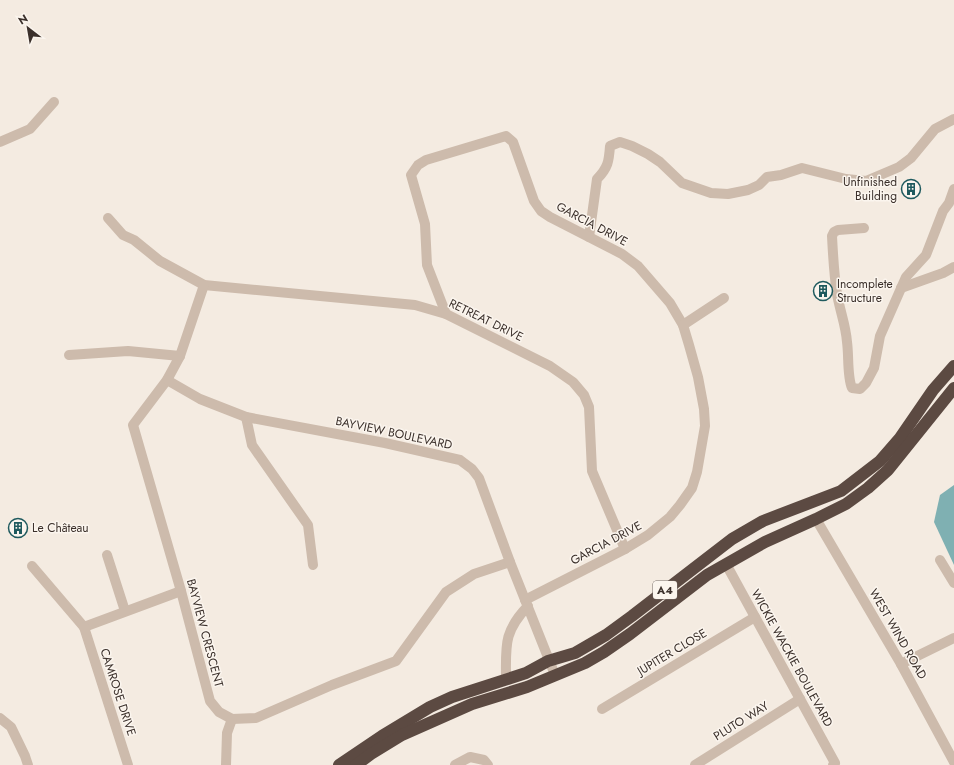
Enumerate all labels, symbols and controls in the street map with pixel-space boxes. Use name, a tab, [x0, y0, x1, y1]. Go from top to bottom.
north arrow	[8, 8, 48, 48]
text: N	[15, 10, 31, 29]
place label: Unfinished Building	[843, 173, 897, 205]
building icon: Unfinished Building	[900, 178, 922, 200]
street label: GARCIA DRIVE	[553, 198, 631, 250]
place label: Incomplete Structure	[837, 275, 893, 307]
building icon: Incomplete Structure	[812, 280, 834, 302]
street label: RETREAT DRIVE	[446, 294, 526, 346]
street label: BAYVIEW BOULEVARD	[334, 412, 454, 454]
building icon: Le Château	[7, 517, 29, 539]
street label: GARCIA DRIVE	[567, 517, 645, 569]
place label: Le Château	[32, 519, 89, 537]
street label: BAYVIEW CRESCENT	[182, 577, 228, 690]
road number: A4	[653, 581, 677, 599]
street label: WEST WIND ROAD	[865, 585, 931, 683]
street label: WICKIE WACKIE BOULEVARD	[747, 586, 837, 730]
street label: JUPITER CLOSE	[632, 624, 710, 681]
street label: CAMROSE DRIVE	[95, 646, 141, 738]
street label: PLUTO WAY	[710, 697, 772, 745]

